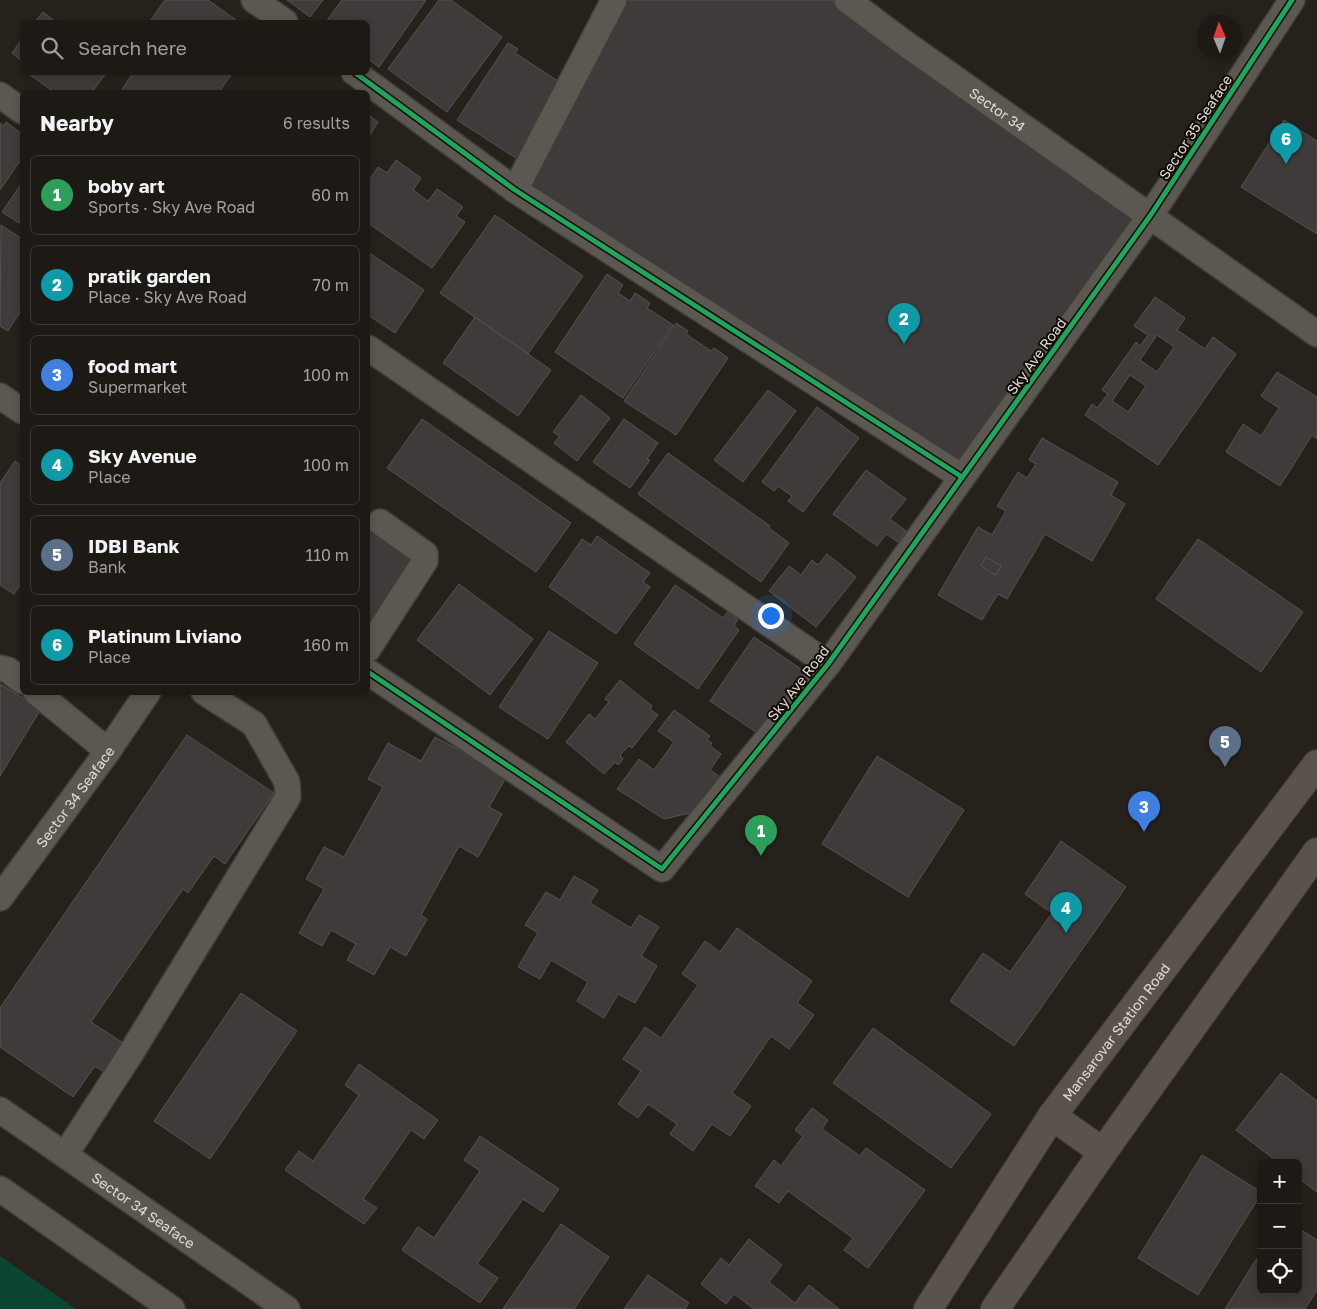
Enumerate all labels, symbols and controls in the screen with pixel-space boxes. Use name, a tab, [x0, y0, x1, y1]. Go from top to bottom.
north arrow	[1197, 15, 1242, 60]
search box	[20, 20, 370, 75]
icon: search	[38, 34, 66, 62]
text: Search here	[78, 36, 187, 59]
street label: Sector 35 Seaface	[1155, 72, 1235, 182]
street label: Sector 34	[967, 83, 1029, 134]
text: Nearby	[40, 110, 114, 136]
text: 6 results	[283, 113, 350, 133]
pin: 6	[1270, 123, 1302, 164]
text: boby art	[88, 174, 165, 197]
text: 1	[53, 185, 61, 205]
text: 60 m	[311, 185, 349, 205]
text: Sports · Sky Ave Road	[88, 197, 255, 217]
text: pratik garden	[88, 264, 211, 287]
text: 2	[52, 275, 62, 295]
text: 70 m	[312, 275, 349, 295]
text: Place · Sky Ave Road	[88, 287, 247, 307]
pin: 2	[888, 303, 920, 344]
street label: Sky Ave Road	[1003, 314, 1069, 398]
text: food mart	[88, 354, 177, 377]
text: 3	[52, 365, 62, 385]
text: 100 m	[303, 365, 349, 385]
text: Supermarket	[88, 377, 187, 397]
text: Sky Avenue	[88, 444, 197, 467]
text: 4	[52, 455, 62, 475]
text: 100 m	[303, 455, 349, 475]
text: Place	[88, 467, 131, 487]
text: IDBI Bank	[88, 534, 180, 557]
text: 5	[52, 545, 62, 565]
text: 110 m	[305, 545, 349, 565]
text: Bank	[88, 557, 127, 577]
your location	[758, 603, 784, 629]
text: Platinum Liviano	[88, 624, 242, 647]
text: 6	[52, 635, 62, 655]
text: 160 m	[303, 635, 349, 655]
street label: Sky Ave Road	[763, 642, 833, 724]
text: Place	[88, 647, 131, 667]
pin: 5	[1209, 726, 1241, 767]
street label: Sector 34 Seaface	[32, 743, 117, 850]
pin: 3	[1128, 791, 1160, 832]
pin: 1	[745, 815, 777, 856]
pin: 4	[1050, 892, 1082, 933]
street label: Mansarovar Station Road	[1058, 959, 1173, 1104]
map controls	[1257, 1159, 1302, 1294]
button: +	[1257, 1159, 1302, 1204]
street label: Sector 34 Seaface	[89, 1168, 199, 1251]
button: −	[1257, 1204, 1302, 1249]
button: locate	[1257, 1249, 1302, 1294]

